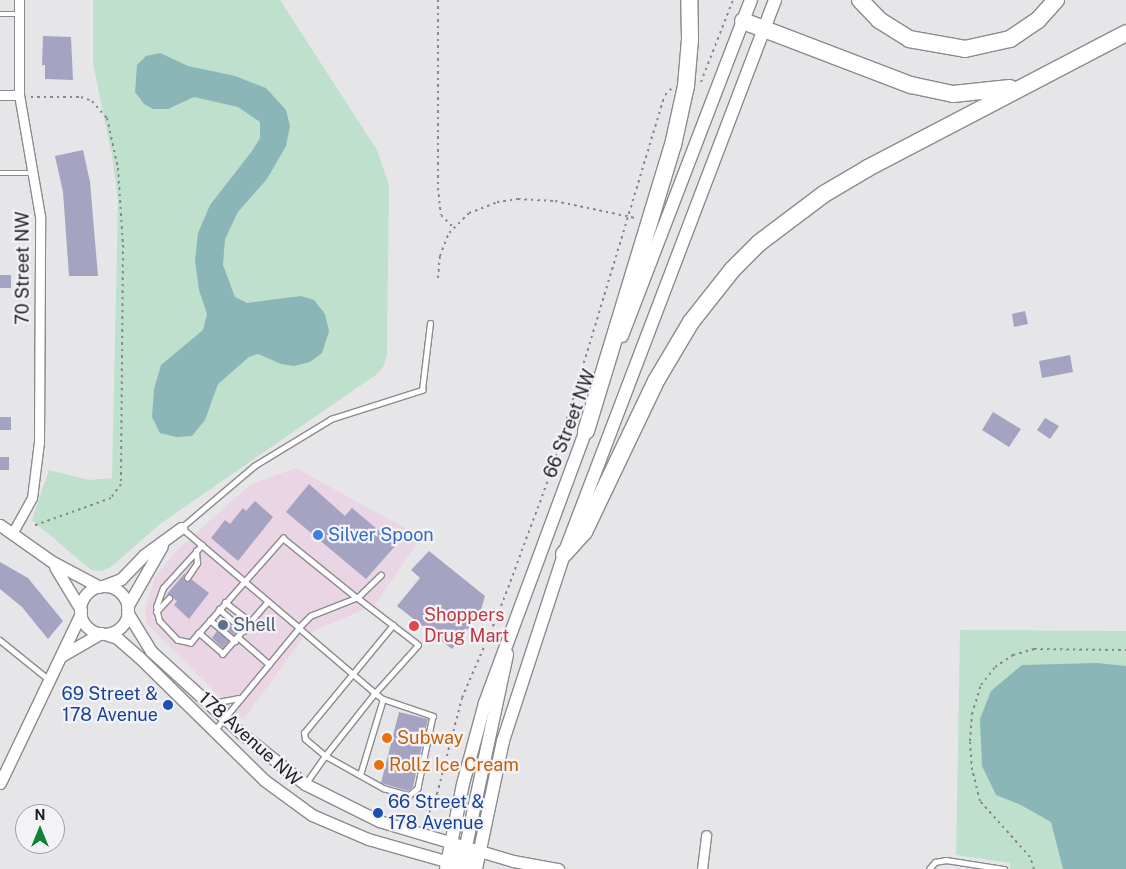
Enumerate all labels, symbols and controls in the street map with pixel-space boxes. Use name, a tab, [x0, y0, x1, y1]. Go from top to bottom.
street label: 70 Street NW	[12, 211, 34, 325]
street label: 66 Street NW	[539, 367, 601, 481]
place label: Silver Spoon	[328, 524, 434, 546]
marker: Silver Spoon	[312, 529, 324, 541]
place label: Shoppers Drug Mart	[424, 605, 509, 648]
place label: Shell	[233, 614, 276, 636]
marker: Shell	[217, 619, 229, 631]
marker: Shoppers Drug Mart	[408, 620, 420, 632]
place label: 69 Street & 178 Avenue	[62, 684, 158, 726]
street label: 178 Avenue NW	[194, 687, 306, 791]
marker: 69 Street & 178 Avenue	[162, 699, 174, 711]
place label: Subway	[397, 727, 463, 749]
marker: Subway	[381, 732, 393, 744]
place label: Rollz Ice Cream	[389, 754, 519, 776]
marker: Rollz Ice Cream	[373, 759, 385, 771]
place label: 66 Street & 178 Avenue	[388, 792, 484, 834]
north arrow	[15, 804, 65, 854]
text: N	[35, 807, 45, 823]
marker: 66 Street & 178 Avenue	[372, 807, 384, 819]

